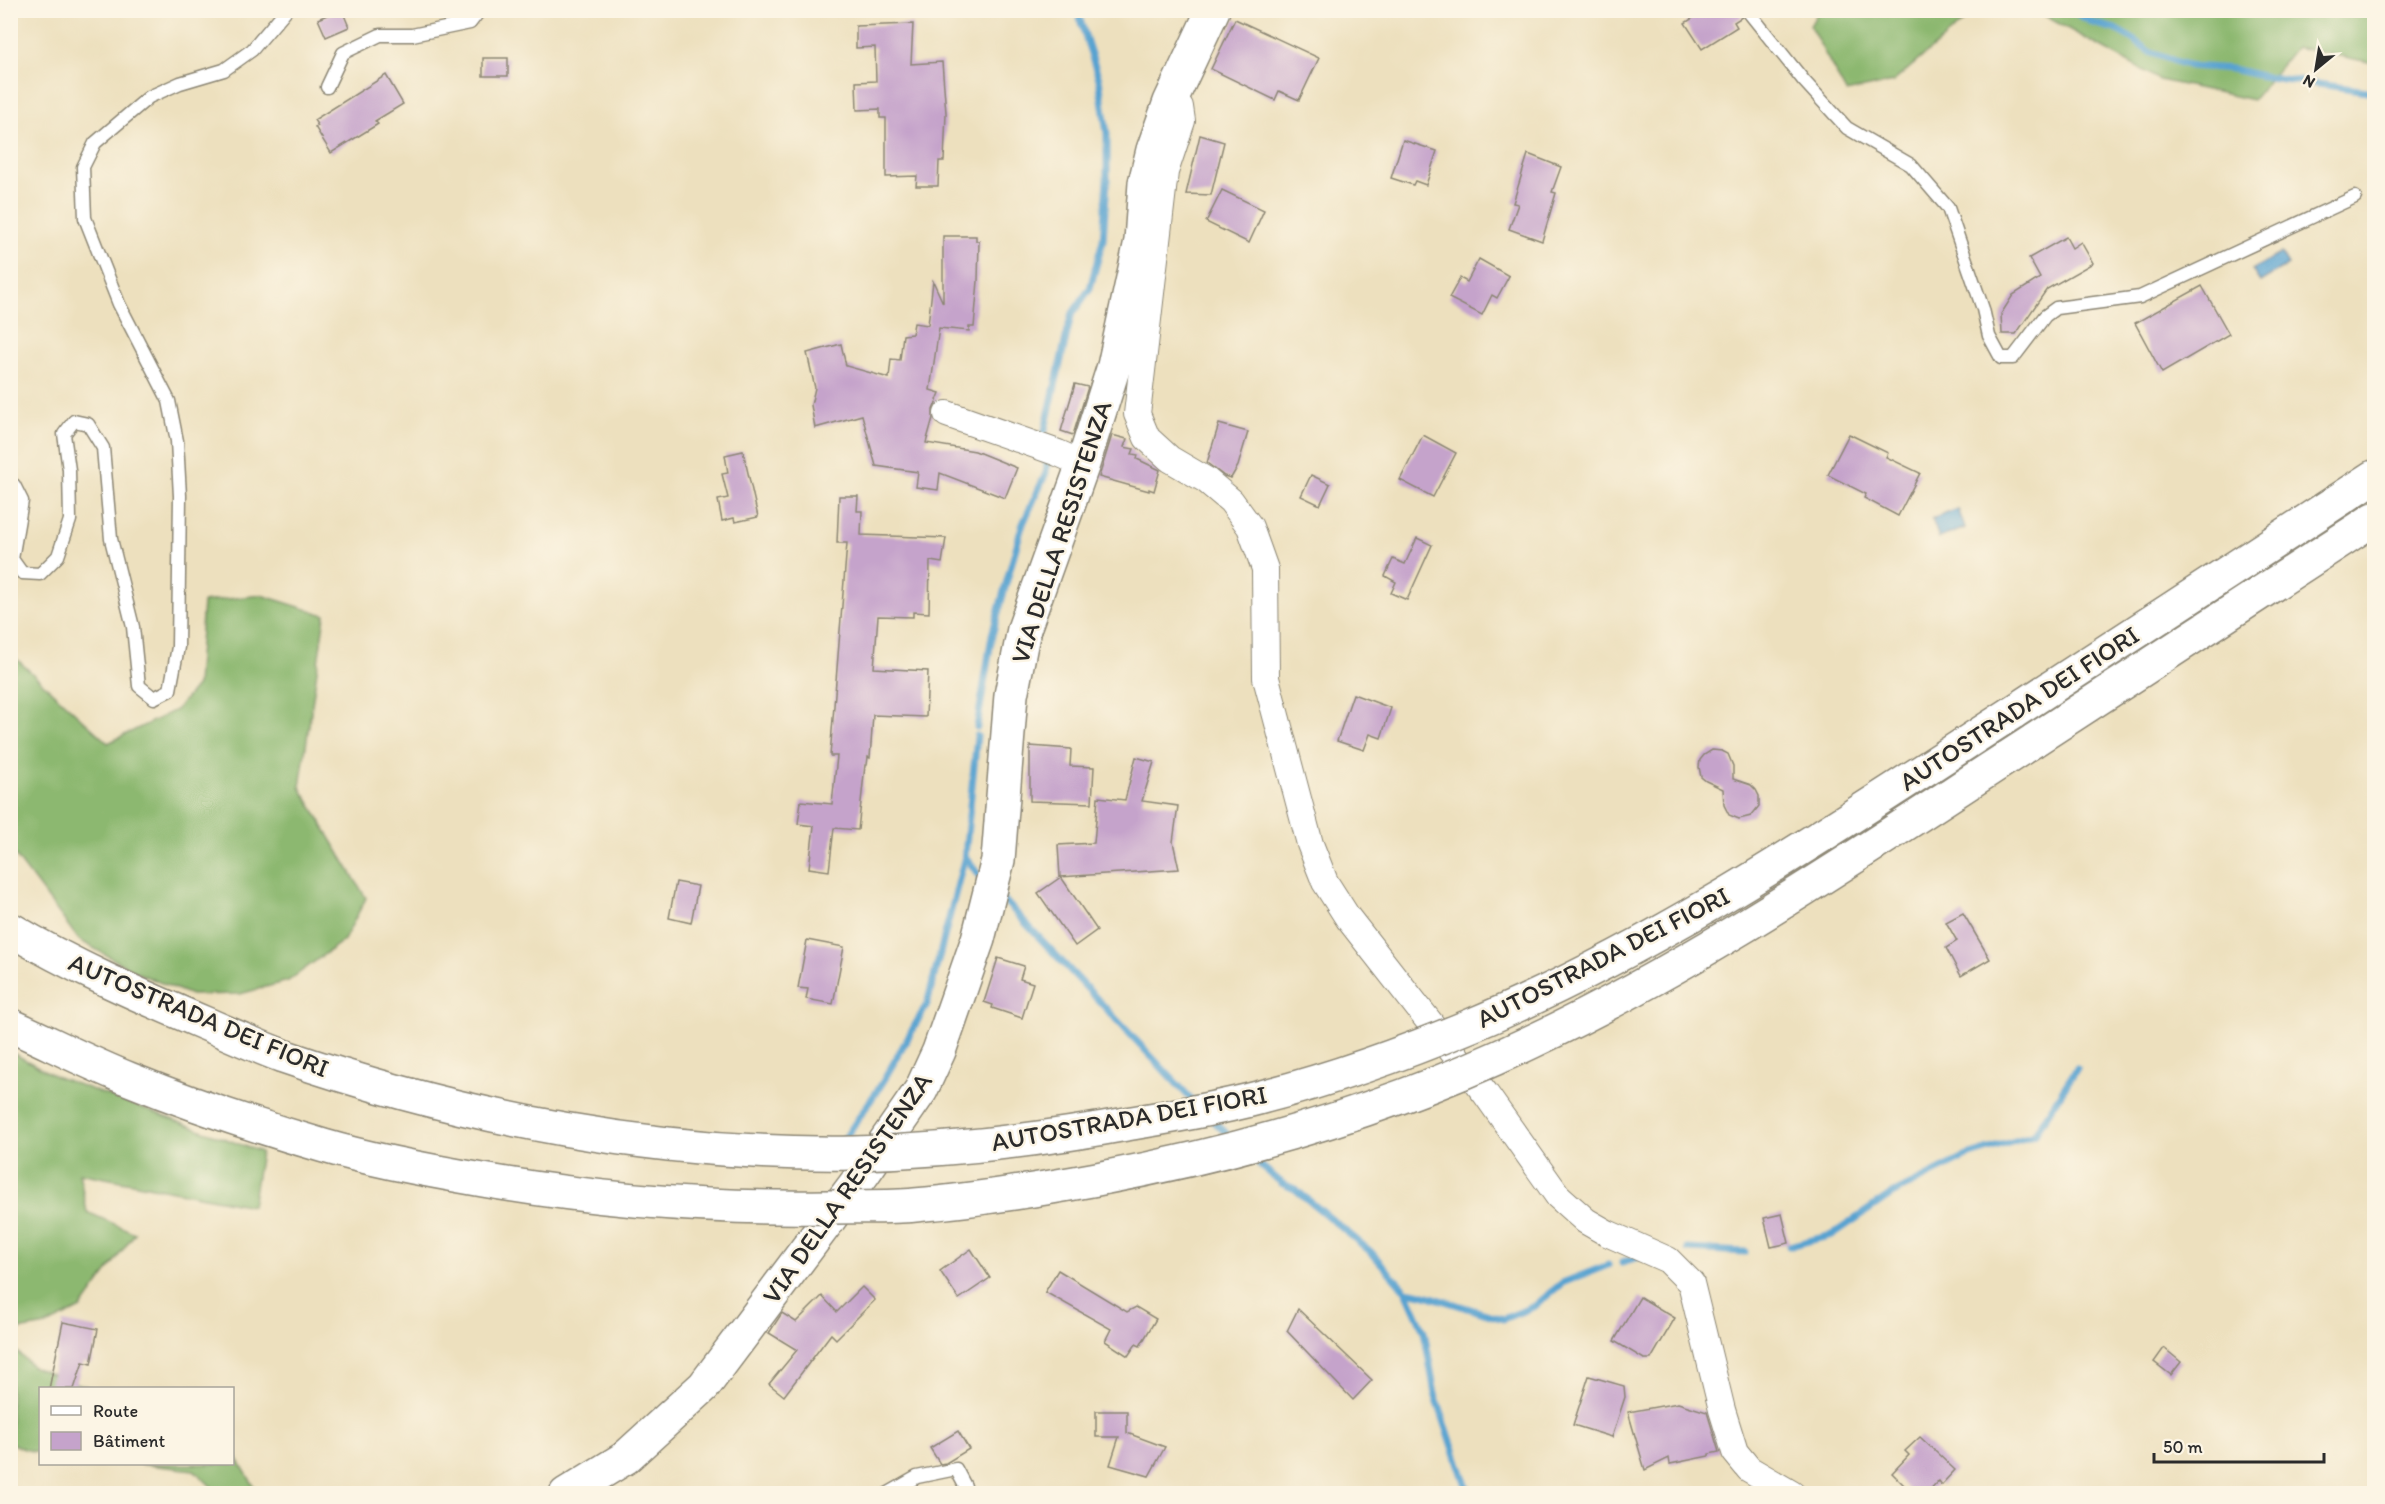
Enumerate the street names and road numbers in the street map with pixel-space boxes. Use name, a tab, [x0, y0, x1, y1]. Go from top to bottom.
street label: VIA DELLA RESISTENZA	[1003, 396, 1119, 668]
street label: AUTOSTRADA DEI FIORI	[1893, 618, 2145, 798]
street label: AUTOSTRADA DEI FIORI	[1471, 879, 1735, 1035]
street label: AUTOSTRADA DEI FIORI	[64, 946, 334, 1084]
street label: VIA DELLA RESISTENZA	[755, 1066, 939, 1310]
street label: AUTOSTRADA DEI FIORI	[989, 1078, 1269, 1158]

